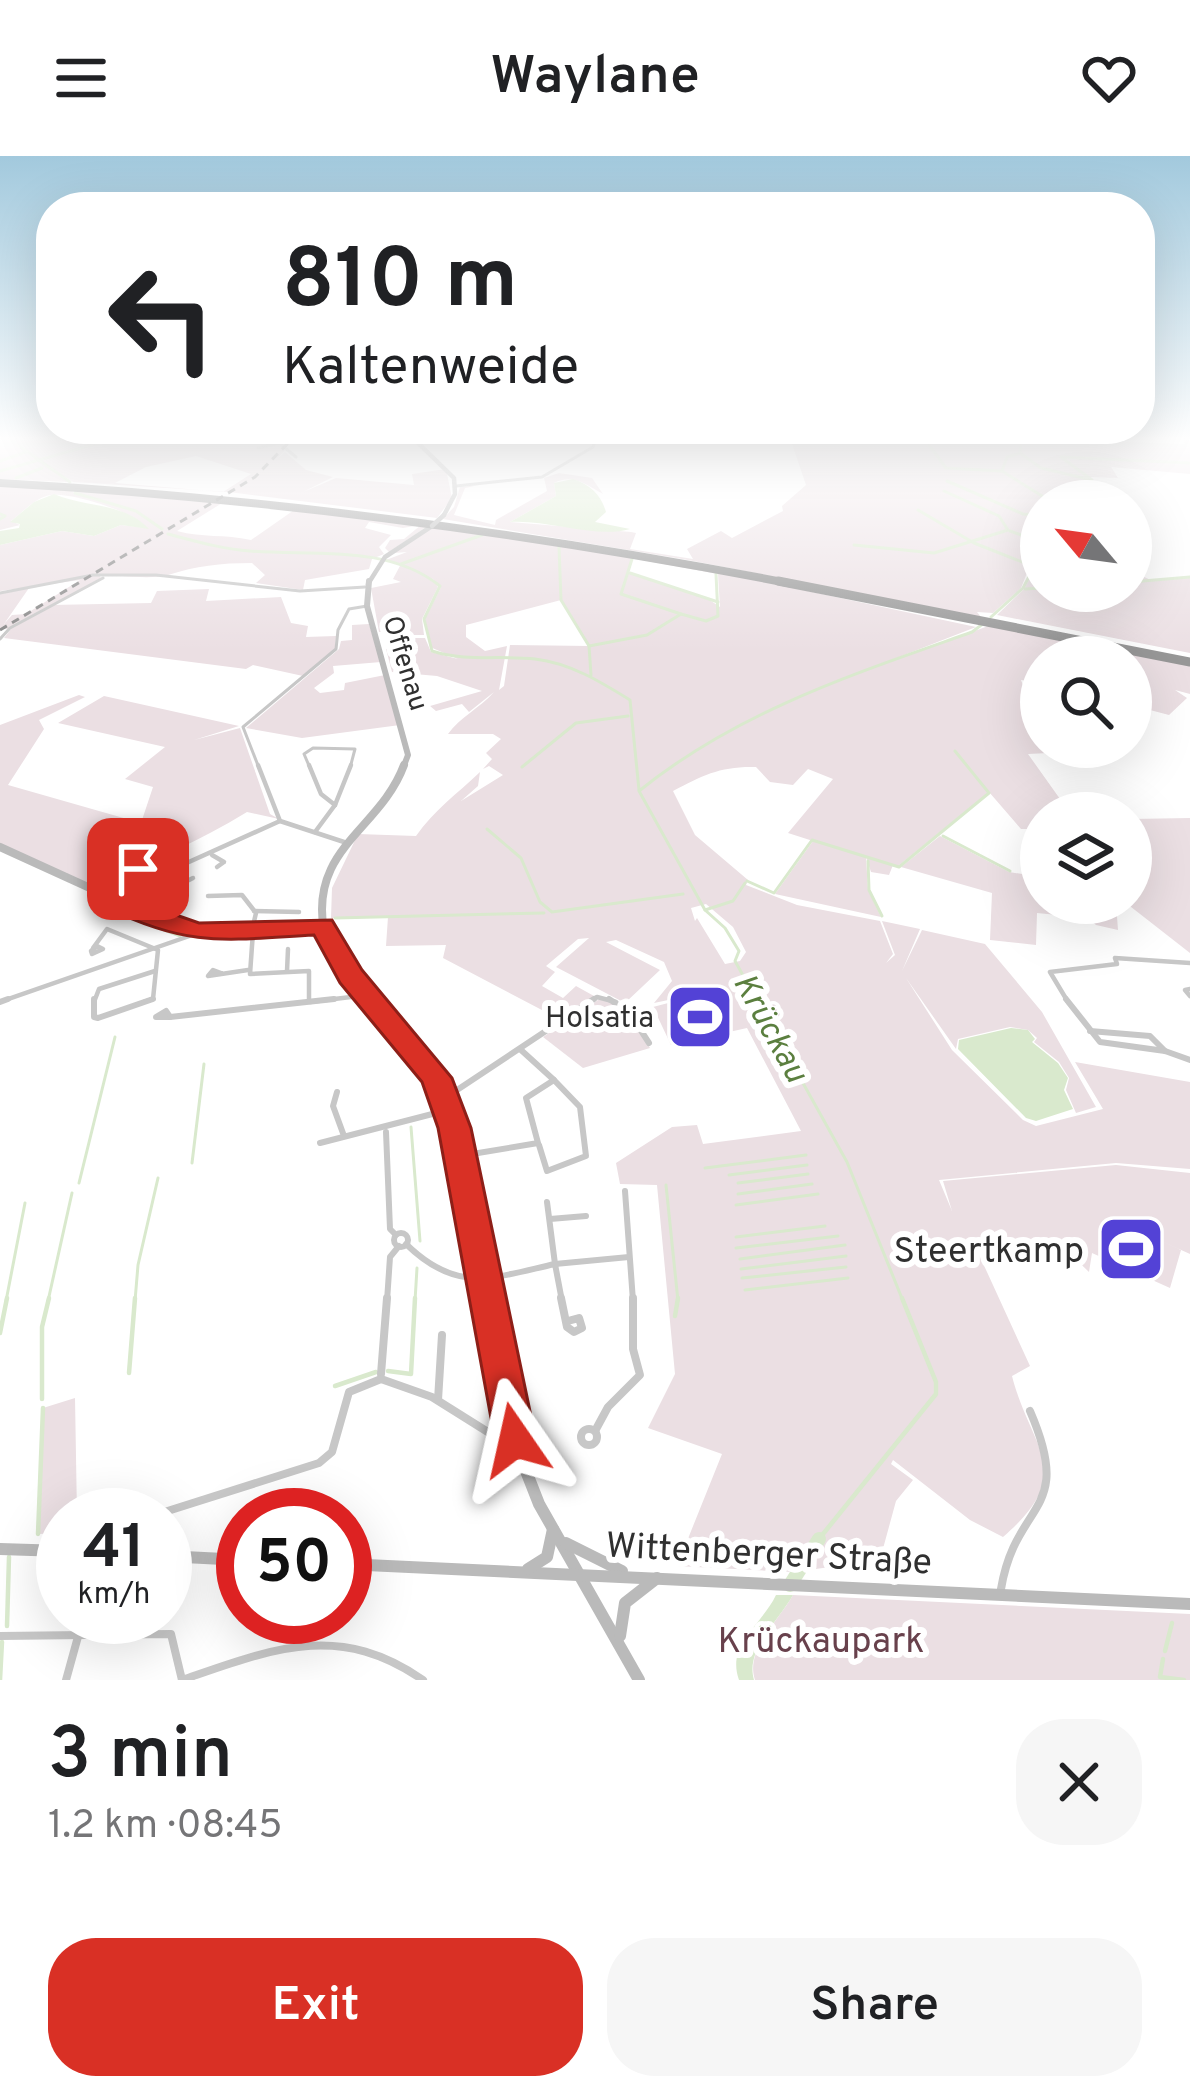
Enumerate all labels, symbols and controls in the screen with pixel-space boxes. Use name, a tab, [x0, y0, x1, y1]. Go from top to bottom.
text: Waylane	[490, 44, 700, 113]
icon: menu	[48, 45, 114, 111]
icon: heart	[1076, 45, 1142, 111]
text: 810 m	[282, 231, 518, 337]
icon: left	[84, 240, 240, 396]
text: Kaltenweide	[282, 335, 579, 404]
north arrow	[1020, 480, 1152, 612]
map controls	[1020, 480, 1152, 924]
street label: Offenau	[374, 612, 435, 715]
button: search	[1020, 636, 1152, 768]
button: layers	[1020, 792, 1152, 924]
pin	[87, 818, 189, 920]
icon: arrive	[105, 836, 171, 902]
water label: Krückau	[722, 967, 816, 1092]
sports icon: Holsatia	[665, 982, 735, 1052]
place label: Holsatia	[545, 1001, 654, 1038]
sports icon: Steertkamp	[1096, 1214, 1166, 1284]
place label: Steertkamp	[893, 1230, 1084, 1276]
position arrow	[452, 1377, 578, 1503]
speed limit sign: 50	[216, 1488, 372, 1644]
text: 41	[83, 1513, 145, 1589]
street label: Wittenberger Straße	[605, 1524, 933, 1588]
text: km/h	[78, 1577, 150, 1614]
park label: Krückaupark	[718, 1620, 924, 1666]
text: 3 min	[48, 1712, 233, 1804]
button: close	[1016, 1719, 1142, 1845]
text: 1.2 km · 08:45	[48, 1803, 283, 1852]
button: Exit	[48, 1938, 583, 2076]
button: Share	[607, 1938, 1142, 2076]

